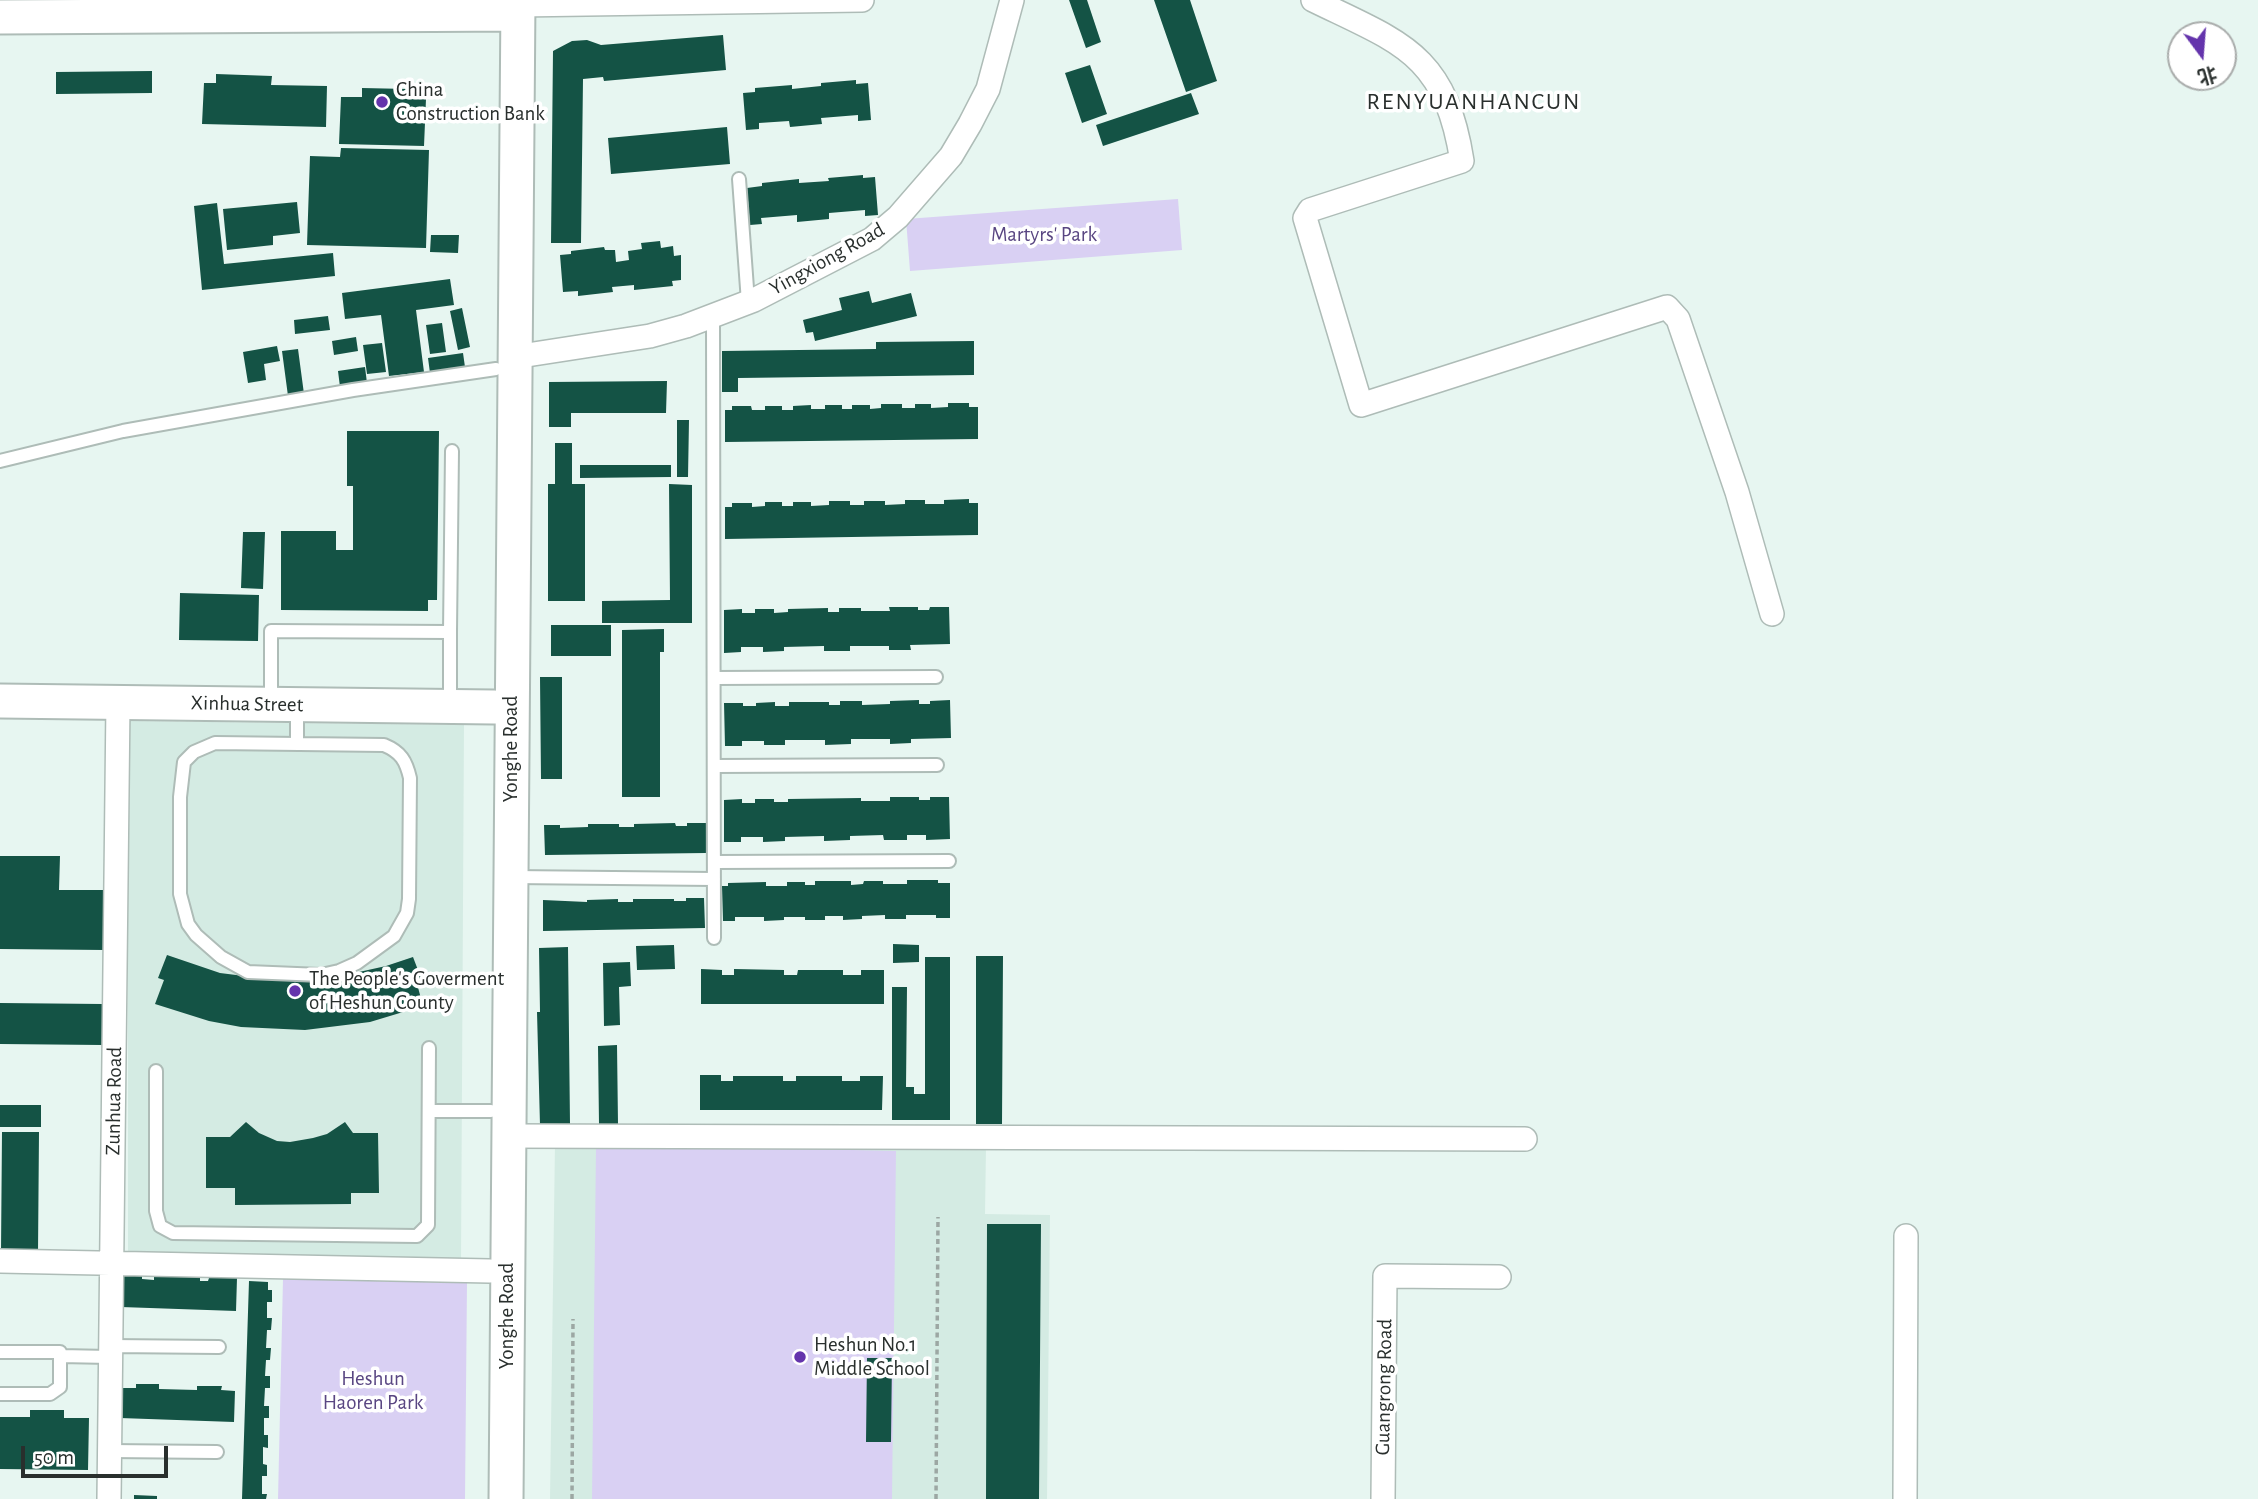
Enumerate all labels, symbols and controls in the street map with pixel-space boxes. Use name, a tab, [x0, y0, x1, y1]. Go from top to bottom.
north arrow	[2167, 21, 2237, 91]
text: 北	[2196, 63, 2219, 86]
place label: China Construction Bank	[396, 77, 545, 127]
district label: RENYUANHANCUN	[1368, 88, 1580, 116]
marker: China Construction Bank	[374, 94, 390, 110]
street label: Yingxiong Road	[765, 217, 889, 301]
park label: Martyrs' Park	[991, 222, 1097, 248]
street label: Xinhua Street	[190, 690, 304, 718]
street label: Yonghe Road	[498, 696, 524, 802]
place label: The People's Goverment of Heshun County	[309, 966, 504, 1016]
marker: The People's Goverment of Heshun County	[287, 983, 303, 999]
street label: Zunhua Road	[100, 1046, 128, 1156]
street label: Yonghe Road	[494, 1263, 520, 1369]
street label: Guangrong Road	[1370, 1318, 1398, 1456]
place label: Heshun No.1 Middle School	[814, 1332, 930, 1382]
marker: Heshun No.1 Middle School	[792, 1349, 808, 1365]
park label: Heshun Haoren Park	[323, 1366, 423, 1416]
scale bar	[24, 1432, 172, 1476]
text: 50 m	[34, 1447, 74, 1468]

